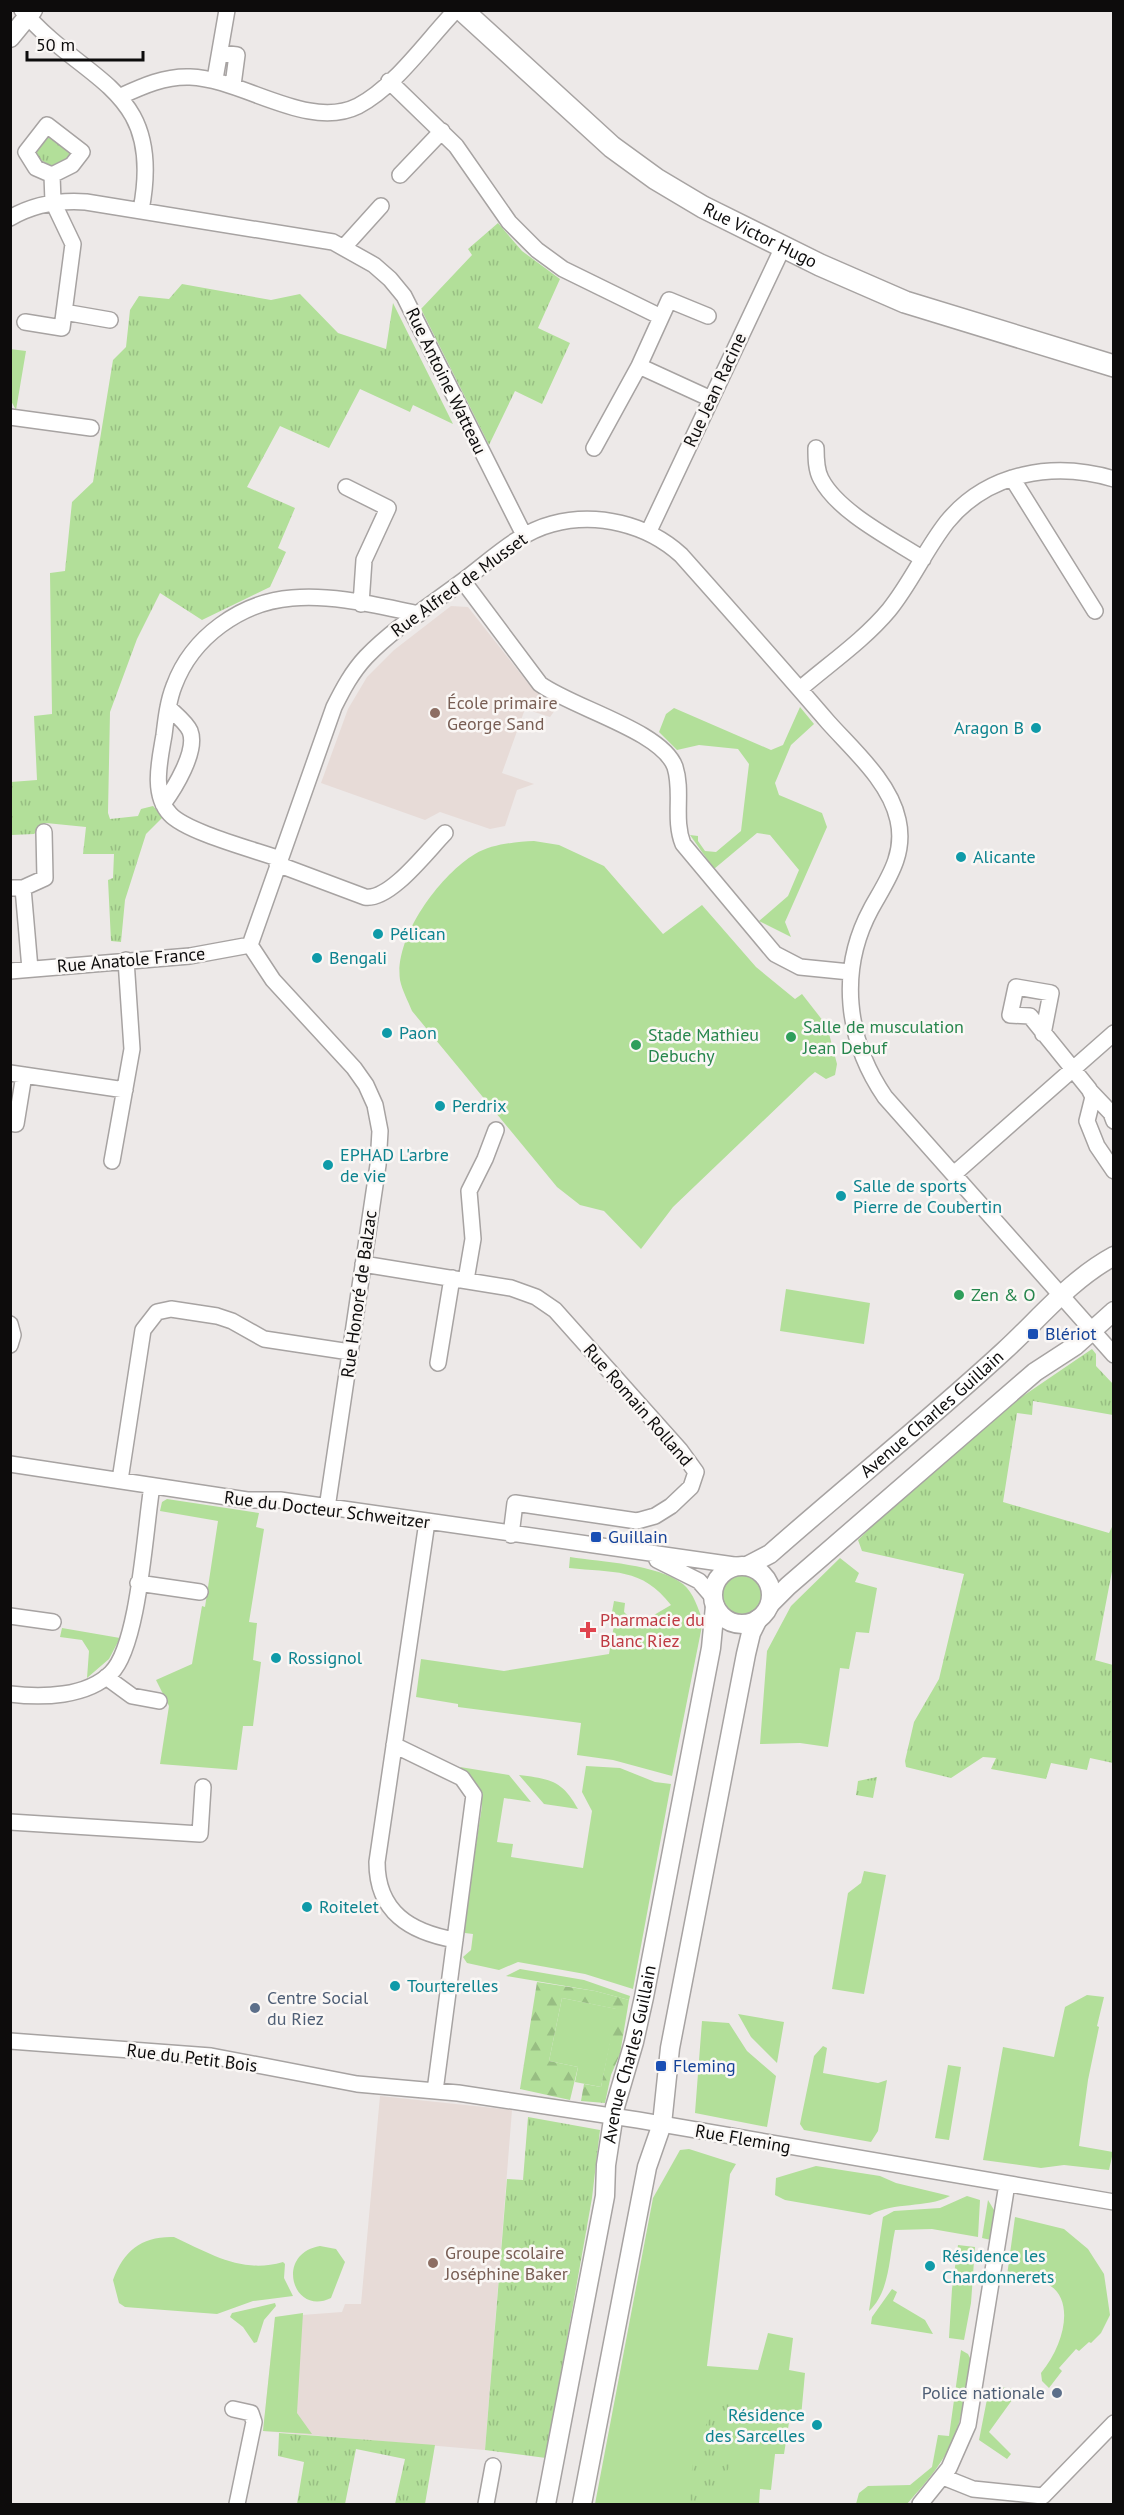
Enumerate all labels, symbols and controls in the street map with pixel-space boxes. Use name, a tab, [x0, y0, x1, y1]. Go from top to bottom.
scale bar	[27, 24, 142, 62]
text: 50 m	[36, 33, 75, 56]
street label: Rue Victor Hugo	[699, 197, 821, 273]
street label: Rue Antoine Watteau	[401, 304, 492, 458]
street label: Rue Jean Racine	[678, 329, 751, 451]
street label: Rue Alfred de Musset	[386, 527, 531, 642]
place label: École primaire George Sand	[447, 691, 558, 735]
marker: École primaire George Sand	[428, 706, 442, 720]
place label: Aragon B	[954, 716, 1024, 739]
marker: Aragon B	[1029, 721, 1043, 735]
place label: Alicante	[973, 845, 1036, 868]
marker: Alicante	[954, 850, 968, 864]
place label: Pélican	[390, 922, 446, 945]
marker: Pélican	[371, 927, 385, 941]
street label: Rue Anatole France	[56, 942, 206, 977]
place label: Bengali	[329, 946, 387, 969]
marker: Bengali	[310, 951, 324, 965]
place label: Salle de musculation Jean Debuf	[802, 1015, 964, 1059]
place label: Paon	[399, 1021, 437, 1044]
place label: Stade Mathieu Debuchy	[648, 1023, 759, 1067]
marker: Paon	[380, 1026, 394, 1040]
marker: Salle de musculation Jean Debuf	[784, 1030, 798, 1044]
marker: Stade Mathieu Debuchy	[629, 1038, 643, 1052]
place label: Perdrix	[452, 1094, 507, 1117]
marker: Perdrix	[433, 1099, 447, 1113]
place label: EPHAD L'arbre de vie	[340, 1143, 449, 1187]
marker: EPHAD L'arbre de vie	[321, 1158, 335, 1172]
place label: Salle de sports Pierre de Coubertin	[853, 1174, 1002, 1218]
marker: Salle de sports Pierre de Coubertin	[834, 1189, 848, 1203]
street label: Rue Honoré de Balzac	[335, 1209, 382, 1379]
place label: Zen & O	[971, 1283, 1035, 1306]
marker: Zen & O	[952, 1288, 966, 1302]
place label: Blériot	[1045, 1322, 1097, 1345]
marker: Blériot	[1026, 1327, 1040, 1341]
street label: Rue Romain Rolland	[579, 1339, 698, 1471]
street label: Avenue Charles Guillain	[855, 1345, 1008, 1482]
street label: Rue du Docteur Schweitzer	[223, 1485, 431, 1534]
place label: Guillain	[608, 1525, 668, 1548]
marker: Guillain	[589, 1530, 603, 1544]
place label: Pharmacie du Blanc Riez	[600, 1608, 705, 1652]
marker: Pharmacie du Blanc Riez	[581, 1623, 595, 1637]
place label: Rossignol	[288, 1646, 363, 1669]
marker: Rossignol	[269, 1651, 283, 1665]
place label: Roitelet	[319, 1895, 379, 1918]
marker: Roitelet	[300, 1900, 314, 1914]
street label: Avenue Charles Guillain	[598, 1963, 661, 2145]
place label: Tourterelles	[407, 1974, 498, 1997]
marker: Tourterelles	[388, 1979, 402, 1993]
place label: Centre Social du Riez	[267, 1986, 369, 2030]
marker: Centre Social du Riez	[248, 2001, 262, 2015]
street label: Rue du Petit Bois	[125, 2038, 259, 2077]
place label: Fleming	[673, 2054, 736, 2077]
marker: Fleming	[654, 2059, 668, 2073]
street label: Rue Fleming	[693, 2119, 793, 2158]
place label: Groupe scolaire Joséphine Baker	[444, 2241, 568, 2285]
place label: Résidence les Chardonnerets	[942, 2244, 1054, 2288]
marker: Groupe scolaire Joséphine Baker	[426, 2256, 440, 2270]
marker: Résidence les Chardonnerets	[923, 2259, 937, 2273]
place label: Police nationale	[922, 2381, 1045, 2404]
marker: Police nationale	[1050, 2386, 1064, 2400]
place label: Résidence des Sarcelles	[705, 2403, 805, 2447]
marker: Résidence des Sarcelles	[810, 2418, 824, 2432]

